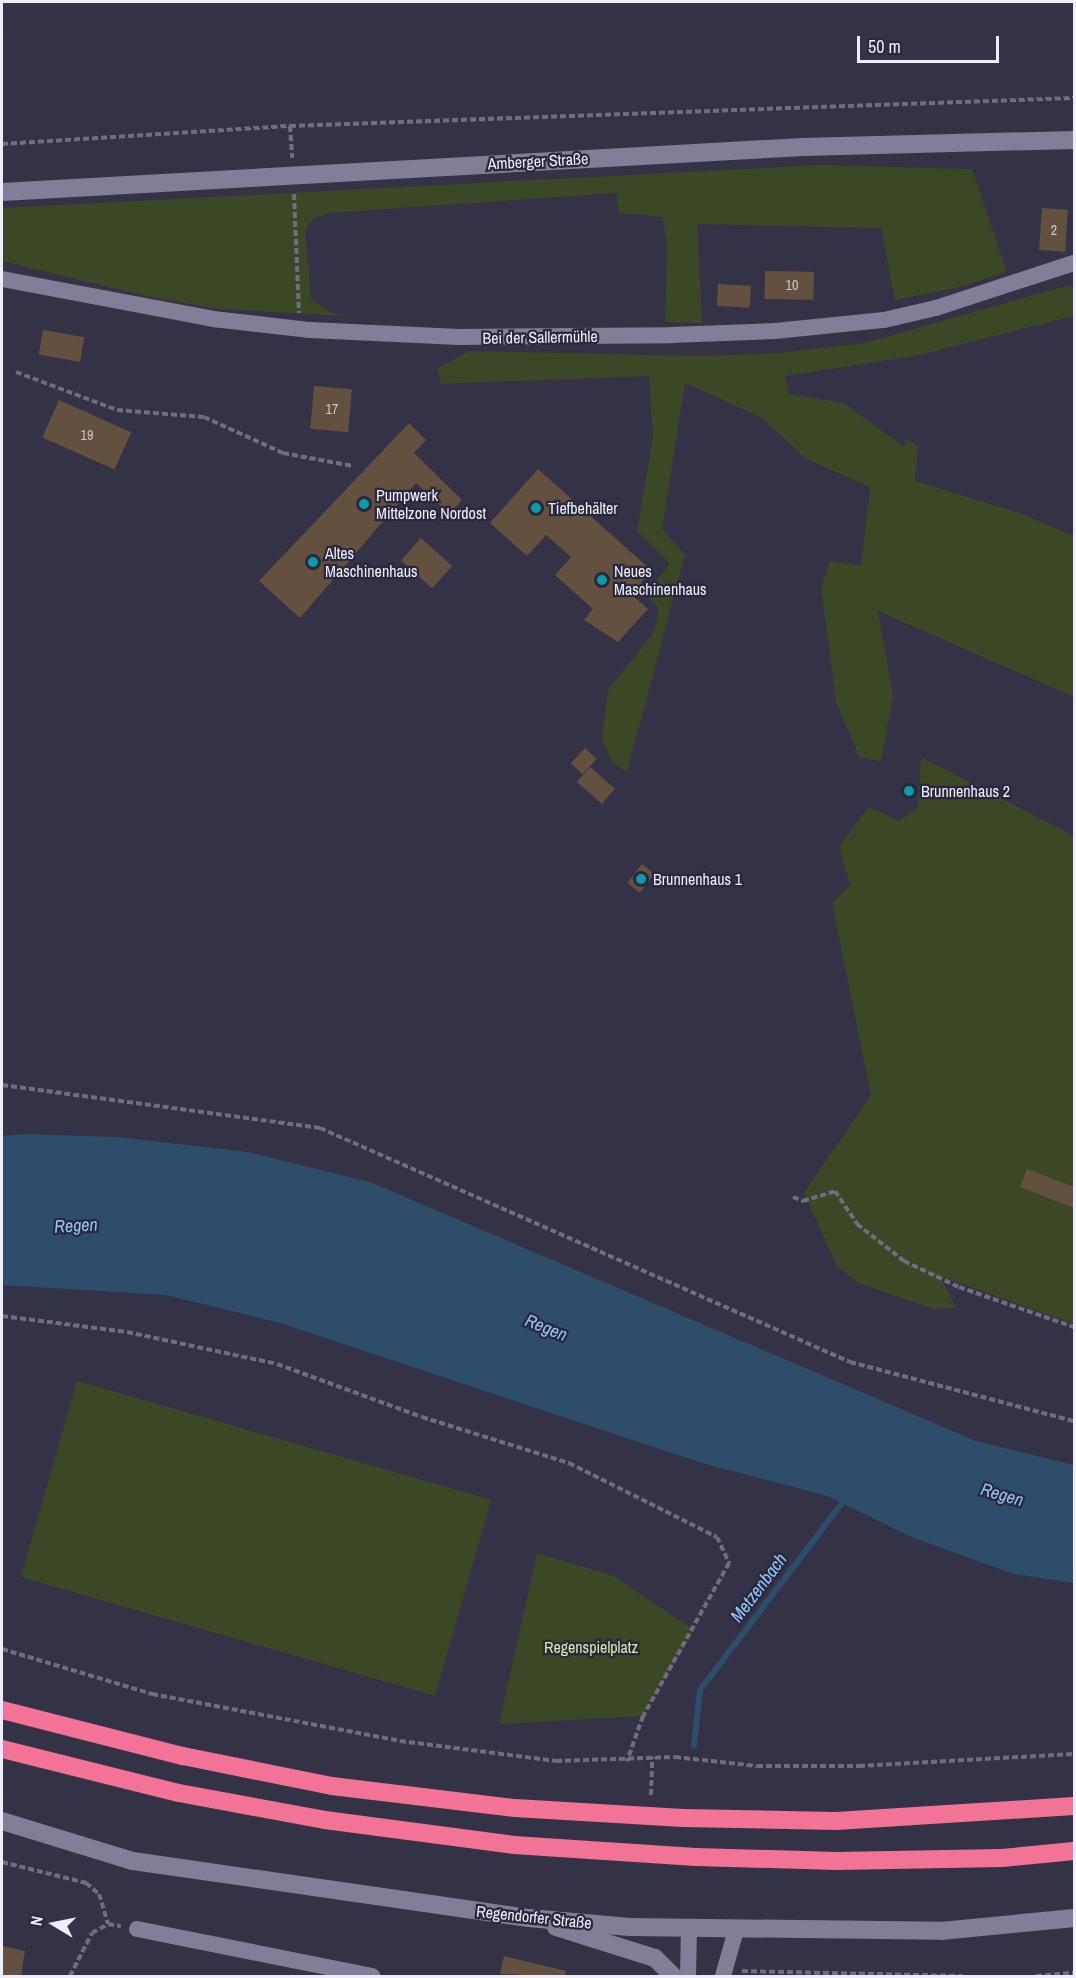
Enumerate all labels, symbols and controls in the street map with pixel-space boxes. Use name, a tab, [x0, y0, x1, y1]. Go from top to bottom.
scale bar	[860, 24, 1002, 62]
text: 50 m	[868, 34, 901, 59]
street label: Amberger Straße	[487, 149, 589, 173]
house number: 2	[1051, 222, 1057, 238]
house number: 10	[786, 277, 798, 293]
street label: Bei der Sallermühle	[482, 326, 598, 348]
house number: 17	[326, 401, 338, 417]
house number: 19	[81, 427, 93, 443]
place label: Pumpwerk Mittelzone Nordost	[376, 485, 486, 523]
marker: Pumpwerk Mittelzone Nordost	[357, 497, 371, 511]
place label: Tiefbehälter	[548, 498, 618, 518]
marker: Tiefbehälter	[529, 501, 543, 515]
place label: Altes Maschinenhaus	[325, 543, 418, 581]
marker: Altes Maschinenhaus	[306, 555, 320, 569]
place label: Neues Maschinenhaus	[614, 561, 707, 599]
marker: Neues Maschinenhaus	[595, 573, 609, 587]
place label: Brunnenhaus 2	[921, 781, 1010, 801]
marker: Brunnenhaus 2	[902, 784, 916, 798]
place label: Brunnenhaus 1	[653, 869, 742, 889]
marker: Brunnenhaus 1	[634, 872, 648, 886]
water label: Regen	[54, 1214, 98, 1238]
water label: Regen	[522, 1310, 570, 1346]
water label: Regen	[978, 1479, 1026, 1511]
water label: Metzenbach	[726, 1549, 792, 1627]
park label: Regenspielplatz	[544, 1637, 638, 1657]
north arrow	[24, 1894, 84, 1954]
street label: Regendorfer Straße	[475, 1901, 593, 1933]
text: N	[25, 1914, 48, 1927]

